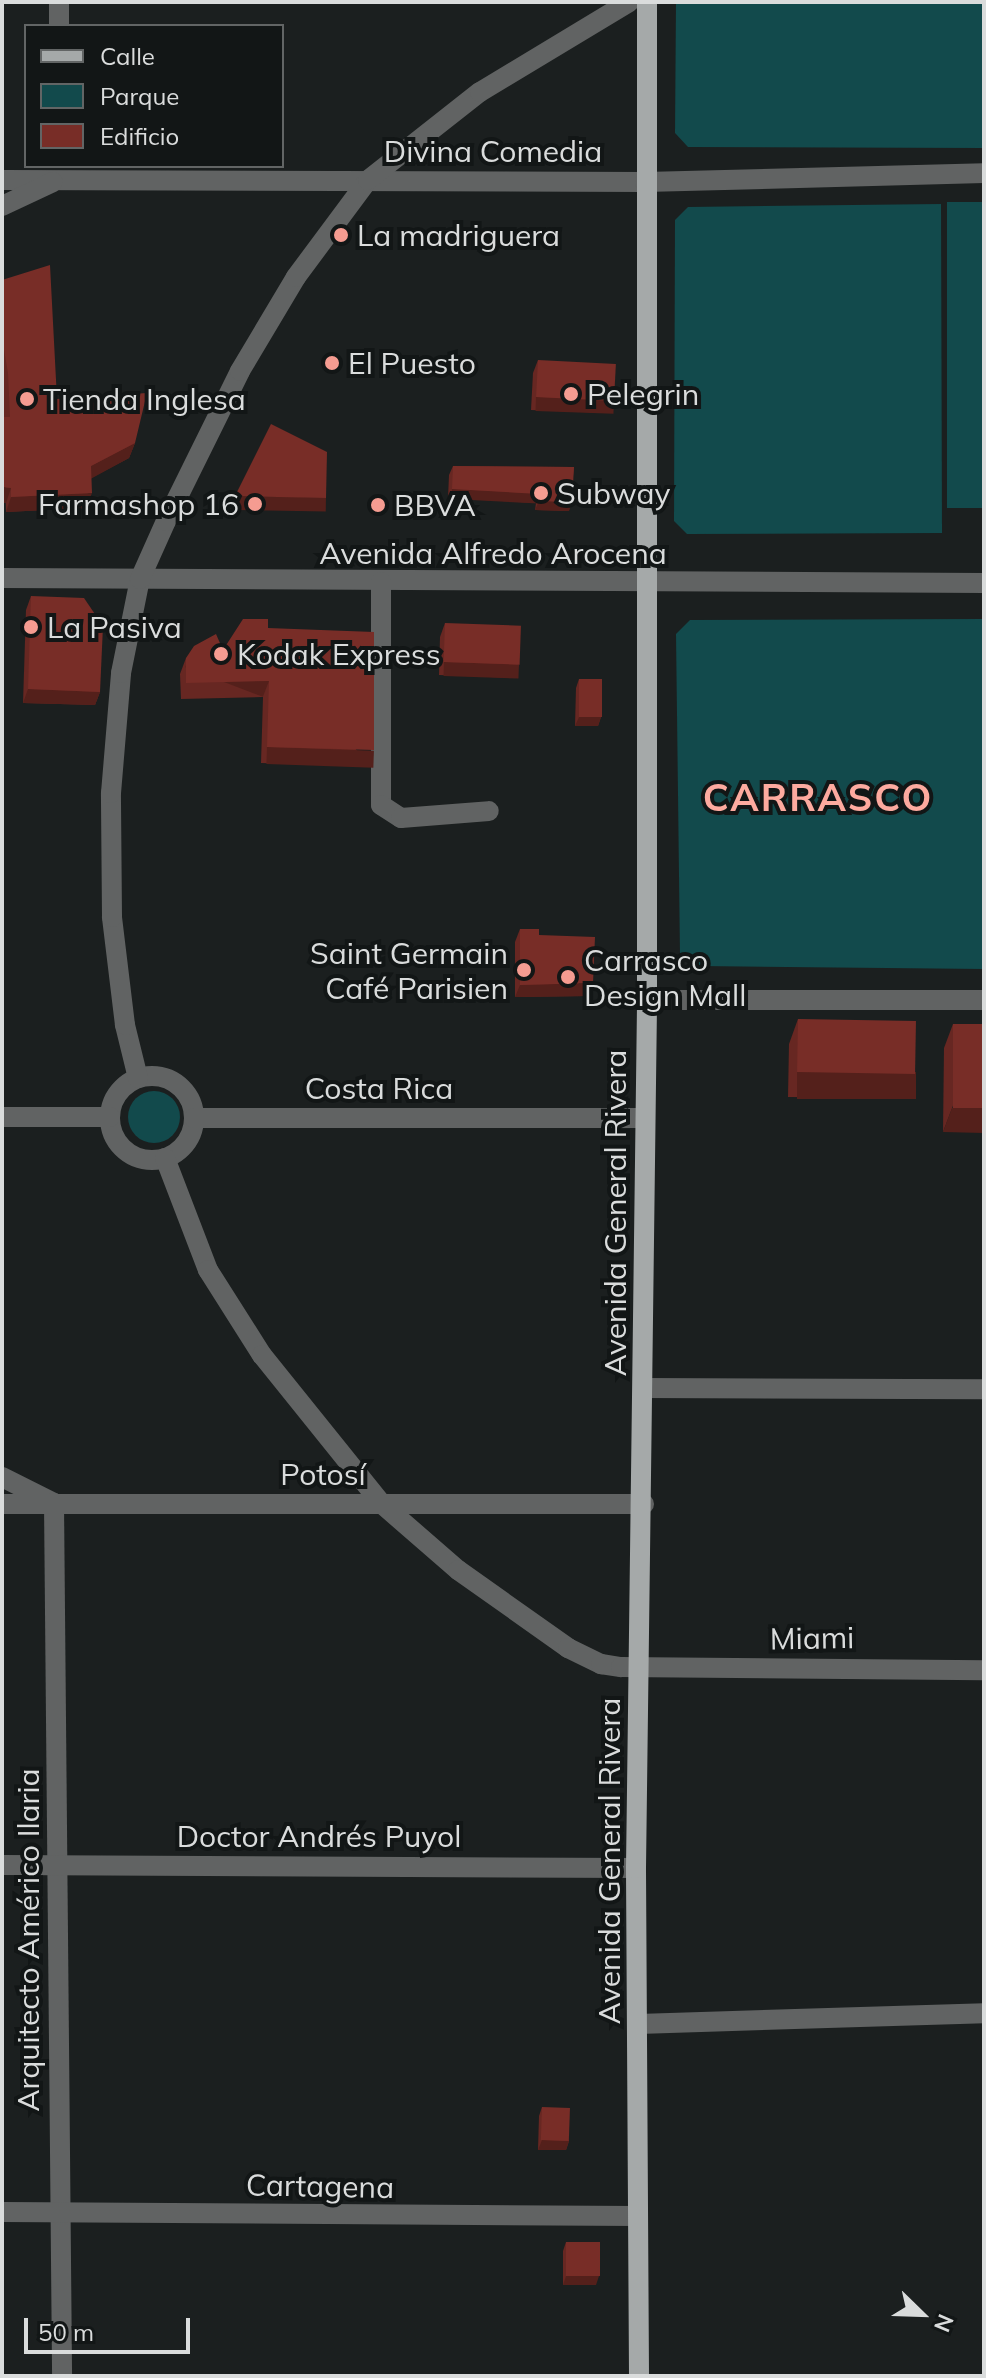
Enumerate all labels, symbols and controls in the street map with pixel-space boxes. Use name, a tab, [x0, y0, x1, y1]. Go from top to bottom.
legend	[24, 24, 284, 168]
text: Calle	[100, 41, 155, 71]
text: Parque	[100, 81, 179, 111]
text: Edificio	[100, 121, 179, 151]
street label: Divina Comedia	[384, 133, 602, 169]
place label: La madriguera	[357, 217, 560, 253]
marker: La madriguera	[332, 226, 350, 244]
place label: El Puesto	[348, 345, 476, 381]
marker: El Puesto	[323, 354, 341, 372]
place label: Pelegrin	[587, 376, 699, 412]
place label: Tienda Inglesa	[43, 381, 246, 417]
marker: Pelegrin	[562, 385, 580, 403]
marker: Tienda Inglesa	[18, 390, 36, 408]
place label: Subway	[557, 475, 670, 511]
marker: Subway	[532, 484, 550, 502]
place label: Farmashop 16	[38, 486, 239, 522]
place label: BBVA	[394, 487, 476, 523]
marker: Farmashop 16	[246, 495, 264, 513]
marker: BBVA	[369, 496, 387, 514]
street label: Avenida Alfredo Arocena	[319, 535, 667, 571]
place label: La Pasiva	[47, 609, 182, 645]
marker: La Pasiva	[22, 618, 40, 636]
place label: Kodak Express	[237, 636, 441, 672]
marker: Kodak Express	[212, 645, 230, 663]
district label: CARRASCO	[703, 775, 933, 821]
place label: Saint Germain Café Parisien	[310, 935, 508, 1006]
place label: Carrasco Design Mall	[584, 942, 746, 1012]
marker: Saint Germain Café Parisien	[515, 961, 533, 979]
marker: Carrasco Design Mall	[559, 968, 577, 986]
street label: Avenida General Rivera	[597, 1050, 633, 1376]
street label: Costa Rica	[305, 1070, 453, 1106]
street label: Potosí	[280, 1456, 366, 1492]
street label: Miami	[770, 1619, 854, 1657]
street label: Avenida General Rivera	[591, 1698, 627, 2024]
street label: Arquitecto Américo Ilaria	[10, 1768, 46, 2112]
street label: Doctor Andrés Puyol	[177, 1818, 461, 1854]
street label: Cartagena	[246, 2167, 394, 2205]
north arrow	[882, 2274, 962, 2354]
scale bar	[28, 2302, 194, 2352]
text: N	[928, 2310, 960, 2336]
text: 50 m	[38, 2317, 94, 2347]

